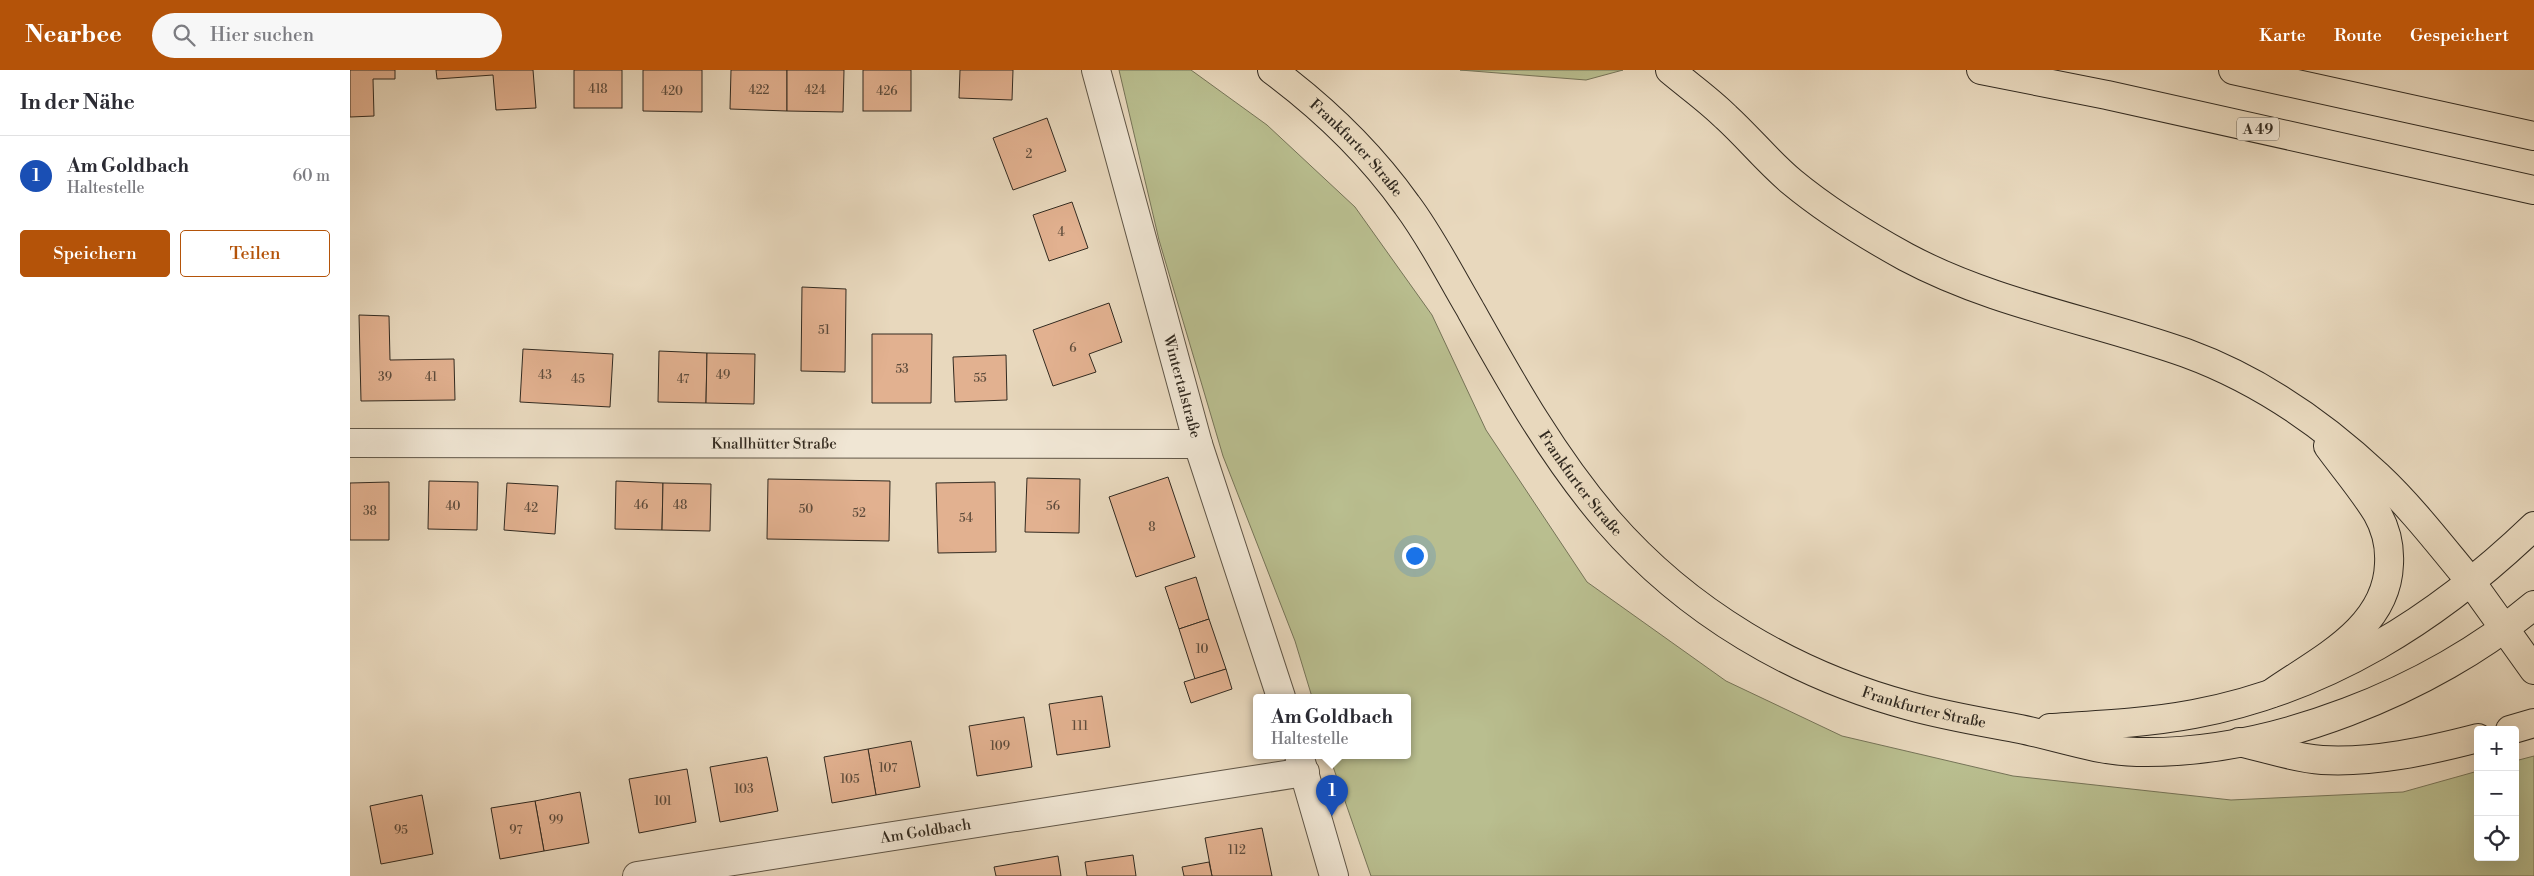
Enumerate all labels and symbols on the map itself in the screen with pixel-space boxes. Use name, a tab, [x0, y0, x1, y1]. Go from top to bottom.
house number: 418	[588, 82, 608, 97]
house number: 422	[749, 83, 770, 98]
house number: 424	[804, 83, 826, 98]
house number: 420	[661, 84, 683, 99]
house number: 426	[876, 84, 898, 99]
street label: Frankfurter Straße	[1305, 95, 1407, 201]
road number: A 49	[2237, 118, 2279, 140]
house number: 2	[1026, 147, 1033, 162]
house number: 4	[1057, 225, 1065, 240]
house number: 51	[818, 323, 831, 338]
street label: Wintertalstraße	[1158, 332, 1205, 440]
house number: 6	[1069, 341, 1077, 356]
house number: 53	[895, 362, 909, 377]
house number: 43	[538, 368, 552, 383]
house number: 49	[716, 368, 730, 383]
house number: 39	[378, 370, 392, 385]
house number: 41	[425, 370, 438, 385]
house number: 55	[973, 371, 987, 386]
house number: 45	[571, 372, 585, 387]
house number: 47	[677, 372, 689, 387]
street label: Frankfurter Straße	[1534, 427, 1626, 541]
street label: Knallhütter Straße	[711, 434, 837, 454]
house number: 46	[634, 498, 648, 513]
house number: 48	[673, 498, 687, 513]
house number: 40	[445, 499, 461, 514]
house number: 56	[1046, 499, 1060, 514]
house number: 42	[524, 501, 538, 516]
house number: 50	[799, 502, 813, 517]
house number: 38	[363, 504, 377, 519]
house number: 52	[852, 506, 866, 521]
house number: 54	[959, 511, 973, 526]
house number: 8	[1148, 520, 1156, 535]
your location	[1402, 543, 1428, 569]
house number: 10	[1196, 642, 1208, 657]
street label: Frankfurter Straße	[1859, 683, 1988, 733]
house number: 111	[1072, 719, 1089, 734]
house number: 109	[990, 739, 1010, 754]
house number: 107	[879, 761, 897, 776]
house number: 105	[840, 772, 860, 787]
pin: 1	[1316, 775, 1348, 816]
house number: 103	[734, 782, 754, 797]
house number: 101	[654, 794, 673, 809]
house number: 99	[549, 813, 563, 828]
street label: Am Goldbach	[878, 815, 972, 848]
house number: 95	[394, 823, 408, 838]
house number: 97	[509, 823, 523, 838]
house number: 112	[1228, 843, 1246, 858]

